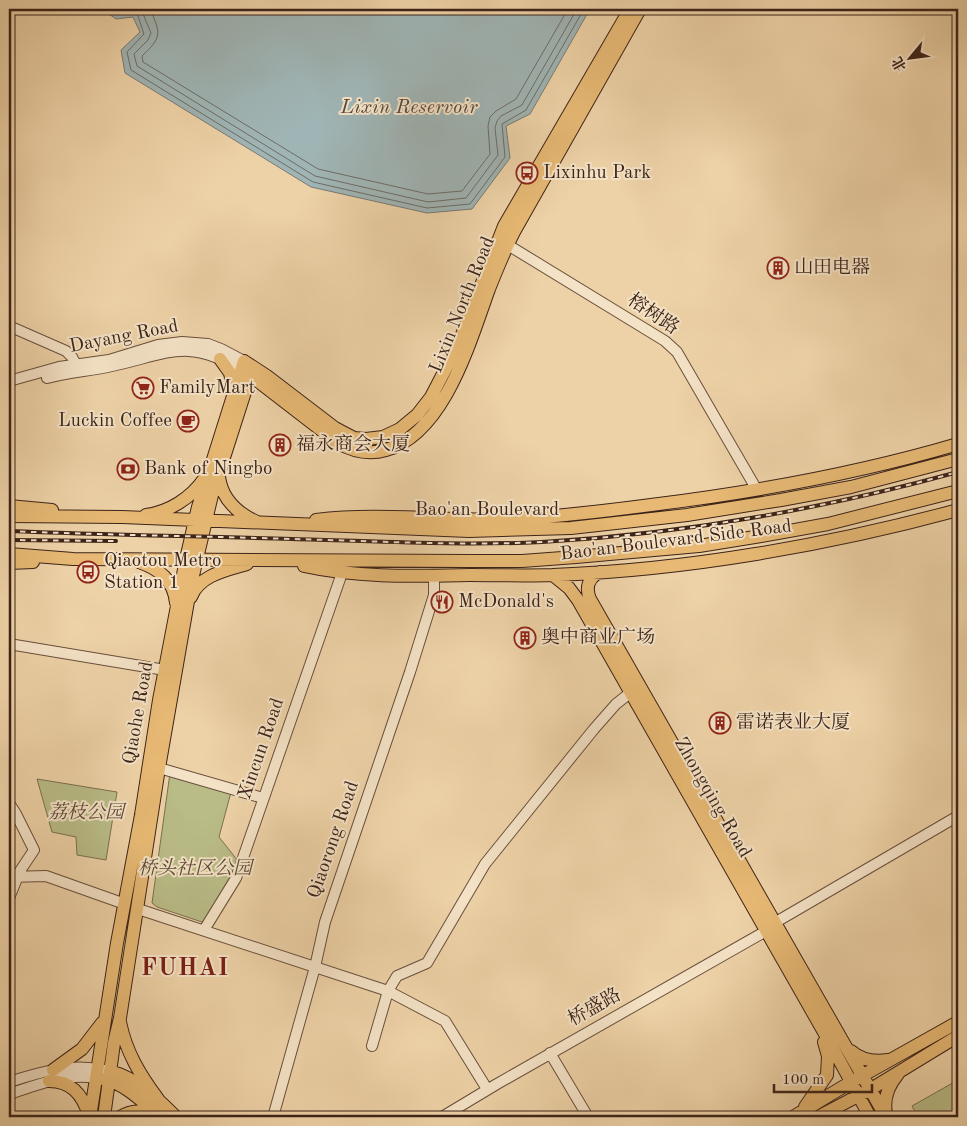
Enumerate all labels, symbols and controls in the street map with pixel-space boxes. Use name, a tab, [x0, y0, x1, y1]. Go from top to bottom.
north arrow	[884, 32, 934, 82]
text: 北	[889, 54, 909, 74]
water label: Lixin Reservoir	[339, 98, 478, 118]
bus stop icon: Lixinhu Park	[515, 161, 539, 185]
place label: Lixinhu Park	[543, 164, 651, 183]
street label: Lixin North Road	[427, 234, 499, 376]
building icon: 山田电器	[766, 256, 790, 280]
place label: 山田电器	[794, 257, 870, 278]
street label: 榕树路	[624, 289, 684, 339]
street label: Dayang Road	[68, 317, 180, 357]
supermarket icon: FamilyMart	[131, 376, 155, 400]
place label: FamilyMart	[159, 379, 255, 398]
cafe icon: Luckin Coffee	[176, 409, 200, 433]
place label: Luckin Coffee	[58, 412, 172, 431]
building icon: 福永商会大厦	[268, 433, 292, 457]
place label: 福永商会大厦	[296, 433, 410, 455]
bank icon: Bank of Ningbo	[116, 457, 140, 481]
place label: Bank of Ningbo	[144, 460, 272, 479]
street label: Bao'an Boulevard	[415, 501, 559, 520]
street label: Bao'an Boulevard Side Road	[559, 517, 793, 565]
place label: Qiaotou Metro Station 1	[104, 552, 221, 593]
bus stop icon: Qiaotou Metro Station 1	[76, 560, 100, 584]
restaurant icon: McDonald's	[430, 590, 454, 614]
place label: McDonald's	[458, 593, 554, 612]
building icon: 奥中商业广场	[513, 626, 537, 650]
place label: 奥中商业广场	[541, 626, 655, 648]
street label: Qiaohe Road	[121, 660, 157, 766]
street label: Xincun Road	[236, 696, 288, 802]
building icon: 雷诺表业大厦	[708, 711, 732, 735]
place label: 雷诺表业大厦	[736, 711, 850, 733]
street label: Zhongqing Road	[670, 735, 754, 861]
street label: Qiaorong Road	[305, 779, 363, 901]
park label: 荔枝公园	[48, 802, 127, 823]
park label: 桥头社区公园	[138, 858, 255, 879]
district label: FUHAI	[141, 957, 229, 981]
street label: 桥盛路	[564, 983, 625, 1030]
scale bar	[774, 1061, 872, 1093]
text: 100 m	[782, 1073, 824, 1088]

